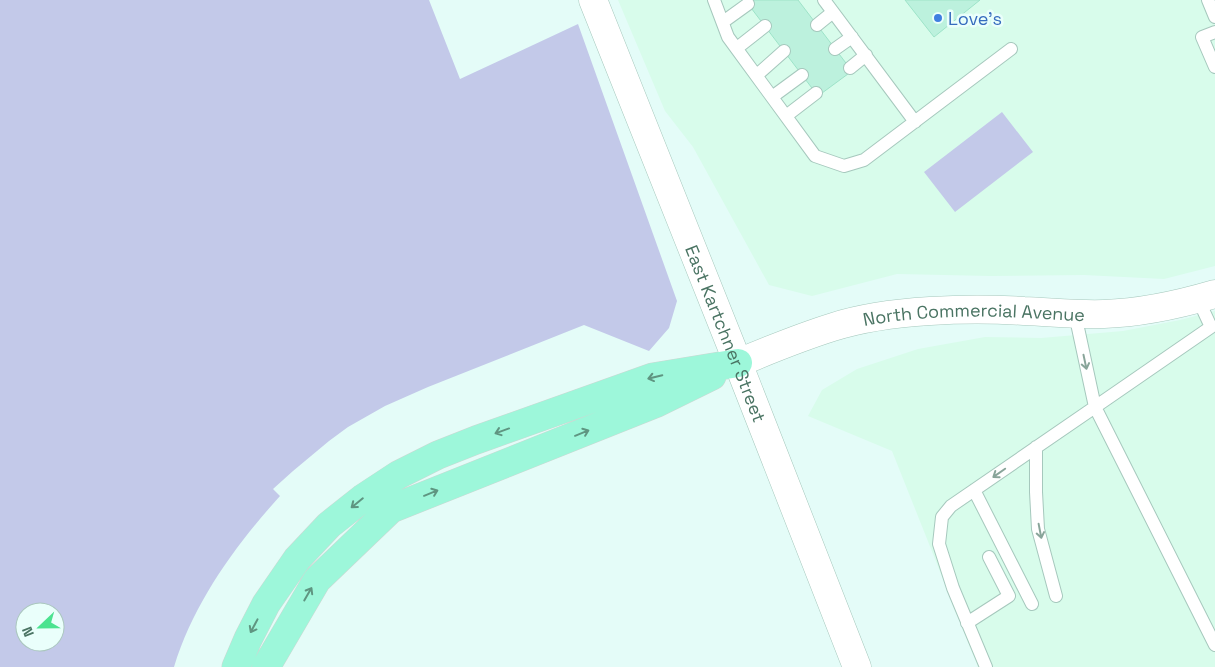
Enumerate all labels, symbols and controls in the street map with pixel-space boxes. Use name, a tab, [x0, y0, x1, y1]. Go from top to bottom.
place label: Love's	[948, 7, 1002, 30]
marker: Love's	[932, 12, 944, 24]
street label: East Kartchner Street	[680, 241, 771, 425]
street label: North Commercial Avenue	[861, 298, 1085, 330]
one-way arrow	[1081, 353, 1090, 369]
one-way arrow	[648, 373, 664, 382]
one-way arrow	[495, 427, 510, 436]
one-way arrow	[574, 428, 589, 437]
one-way arrow	[992, 468, 1006, 478]
one-way arrow	[423, 488, 438, 497]
one-way arrow	[351, 497, 364, 508]
one-way arrow	[1035, 522, 1045, 538]
one-way arrow	[304, 588, 314, 602]
north arrow	[15, 602, 65, 652]
one-way arrow	[249, 619, 259, 634]
text: N	[18, 624, 38, 640]

